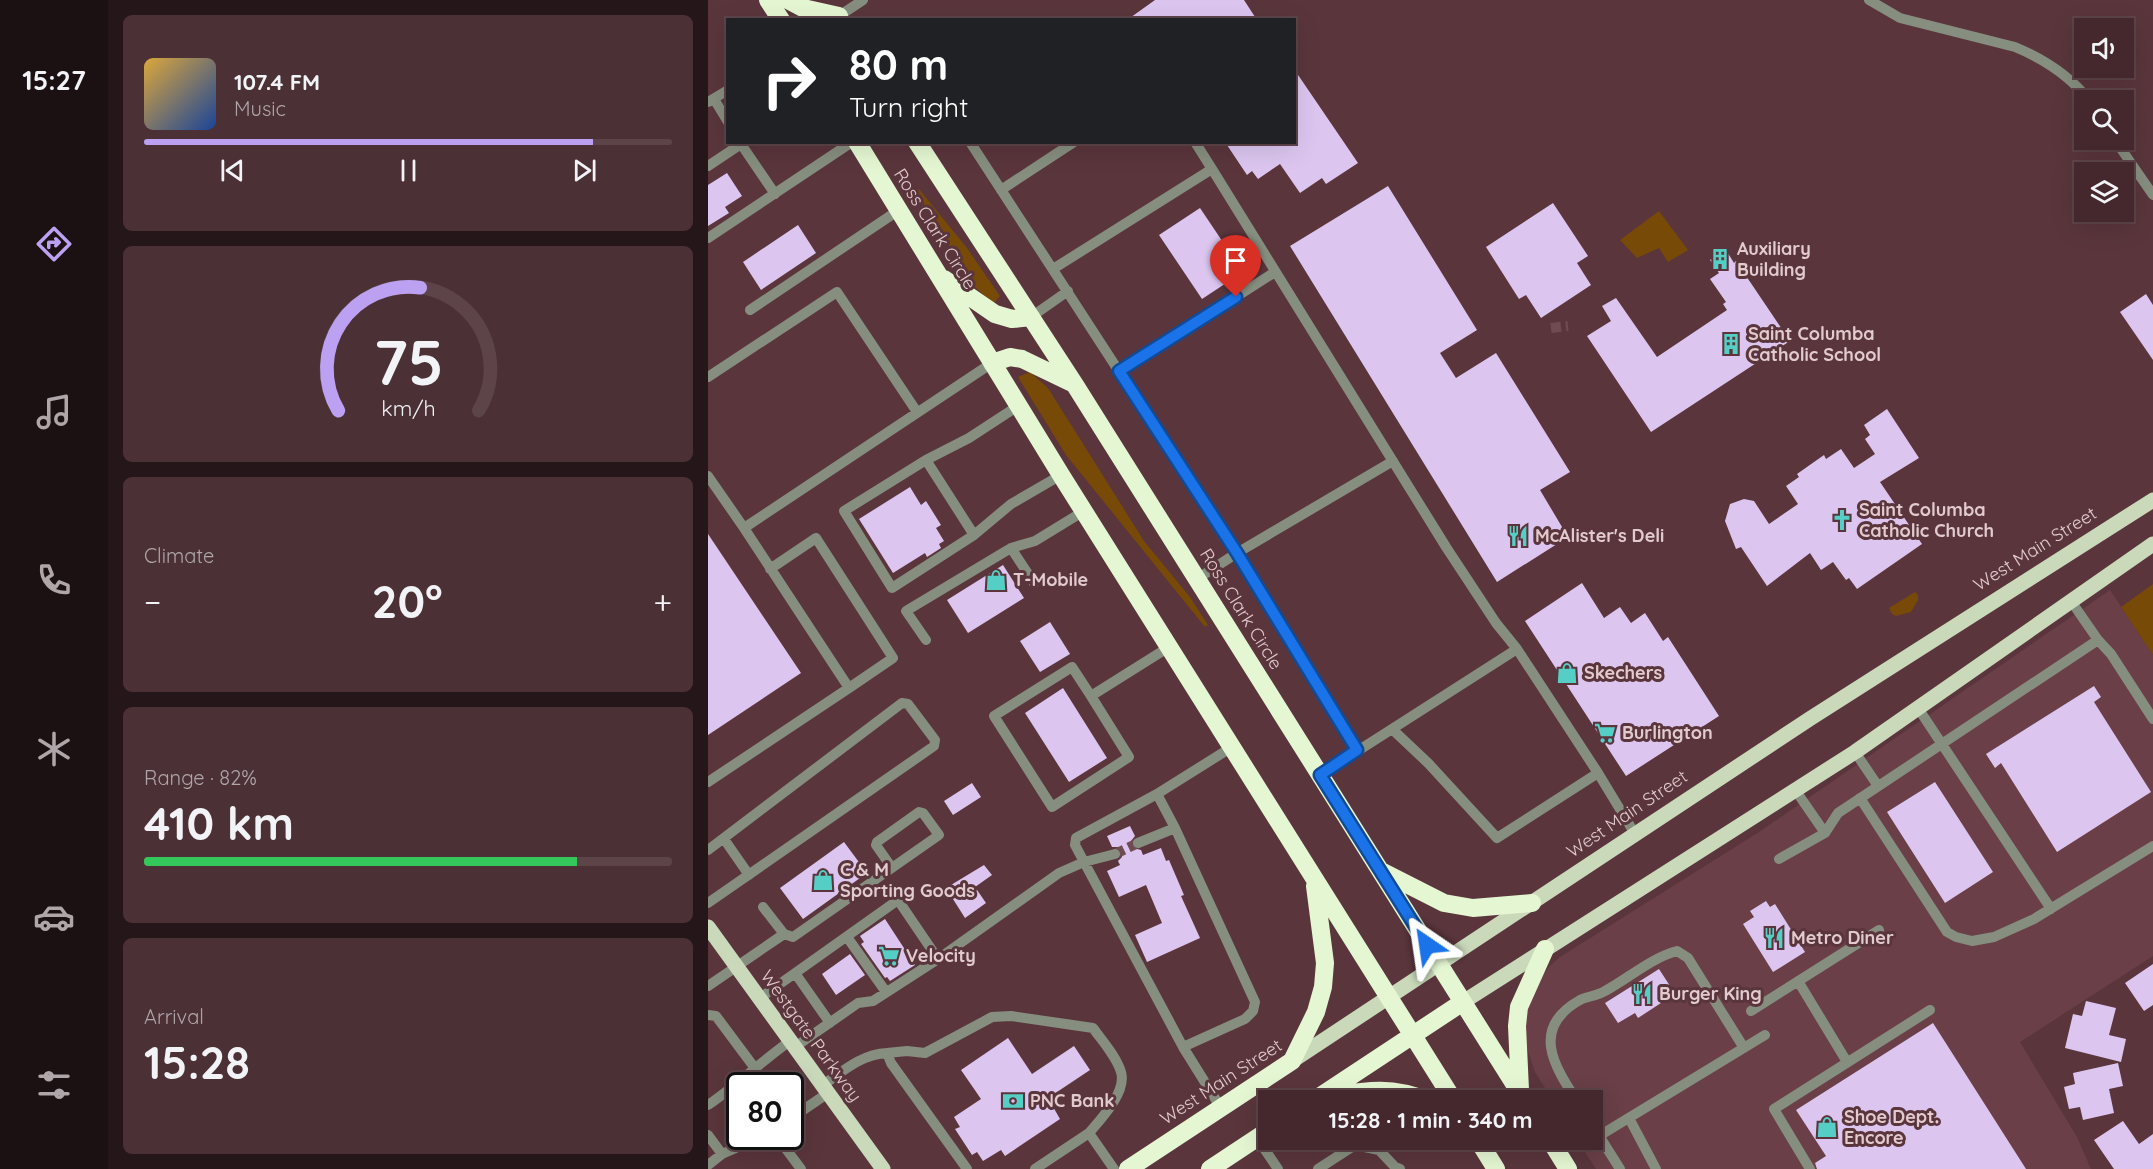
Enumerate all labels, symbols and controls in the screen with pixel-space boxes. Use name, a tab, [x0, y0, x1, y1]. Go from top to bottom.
map controls	[2074, 18, 2134, 222]
button: sound	[2074, 18, 2134, 78]
text: 80 m	[849, 38, 948, 91]
icon: right	[750, 42, 828, 120]
text: 15:27	[22, 63, 86, 97]
text: 107.4 FM	[234, 68, 320, 96]
text: Turn right	[849, 90, 968, 124]
button: search	[2074, 90, 2134, 150]
text: Music	[234, 96, 286, 121]
icon: previous	[216, 154, 249, 187]
icon: pause	[392, 154, 425, 187]
icon: next	[568, 154, 601, 187]
button: layers	[2074, 162, 2134, 222]
street label: Ross Clark Circle	[889, 164, 982, 294]
icon: directions	[33, 223, 75, 265]
pin	[1210, 235, 1261, 297]
place label: Auxiliary Building	[1737, 237, 1811, 281]
icon: arrive	[1219, 244, 1252, 277]
building icon: Auxiliary Building	[1708, 247, 1732, 271]
place label: Saint Columba Catholic School	[1748, 322, 1881, 366]
text: 75	[373, 323, 443, 401]
building icon: Saint Columba Catholic School	[1719, 332, 1743, 356]
icon: music	[33, 391, 75, 433]
text: km/h	[381, 395, 435, 421]
place label: Saint Columba Catholic Church	[1859, 498, 1994, 542]
street label: West Main Street	[1969, 501, 2101, 596]
church icon: Saint Columba Catholic Church	[1830, 508, 1854, 532]
restaurant icon: McAlister's Deli	[1506, 524, 1530, 548]
place label: McAlister's Deli	[1535, 524, 1664, 547]
text: Climate	[144, 543, 214, 568]
street label: Ross Clark Circle	[1195, 544, 1288, 674]
icon: phone	[33, 559, 75, 601]
shop icon: T-Mobile	[984, 568, 1008, 592]
place label: T-Mobile	[1013, 568, 1088, 591]
text: 20°	[372, 573, 443, 629]
text: −	[144, 581, 161, 622]
text: +	[653, 581, 672, 622]
shop icon: Skechers	[1555, 661, 1579, 685]
place label: Skechers	[1584, 661, 1663, 684]
supermarket icon: Burlington	[1593, 721, 1617, 745]
place label: Burlington	[1622, 721, 1713, 744]
icon: climate	[33, 728, 75, 770]
text: Range · 82%	[144, 765, 257, 790]
street label: West Main Street	[1562, 765, 1692, 863]
text: 410 km	[144, 795, 294, 851]
place label: C & M Sporting Goods	[840, 858, 975, 902]
shop icon: C & M Sporting Goods	[811, 868, 835, 892]
icon: car	[33, 896, 75, 938]
position arrow	[1395, 913, 1459, 977]
restaurant icon: Metro Diner	[1762, 926, 1786, 950]
place label: Metro Diner	[1791, 926, 1894, 949]
supermarket icon: Velocity	[877, 944, 901, 968]
place label: Velocity	[906, 944, 976, 967]
street label: Westgate Parkway	[756, 965, 867, 1106]
restaurant icon: Burger King	[1630, 982, 1654, 1006]
place label: Burger King	[1659, 982, 1762, 1005]
text: Arrival	[144, 1004, 204, 1029]
text: 15:28	[144, 1034, 250, 1090]
street label: West Main Street	[1155, 1034, 1286, 1130]
icon: filters	[33, 1064, 75, 1106]
speed limit sign: 80	[726, 1072, 804, 1150]
bank icon: PNC Bank	[1001, 1089, 1025, 1113]
place label: PNC Bank	[1030, 1089, 1114, 1112]
place label: Shoe Dept. Encore	[1844, 1105, 1939, 1149]
text: 15:28 · 1 min · 340 m	[1328, 1106, 1533, 1134]
shop icon: Shoe Dept. Encore	[1815, 1115, 1839, 1139]

